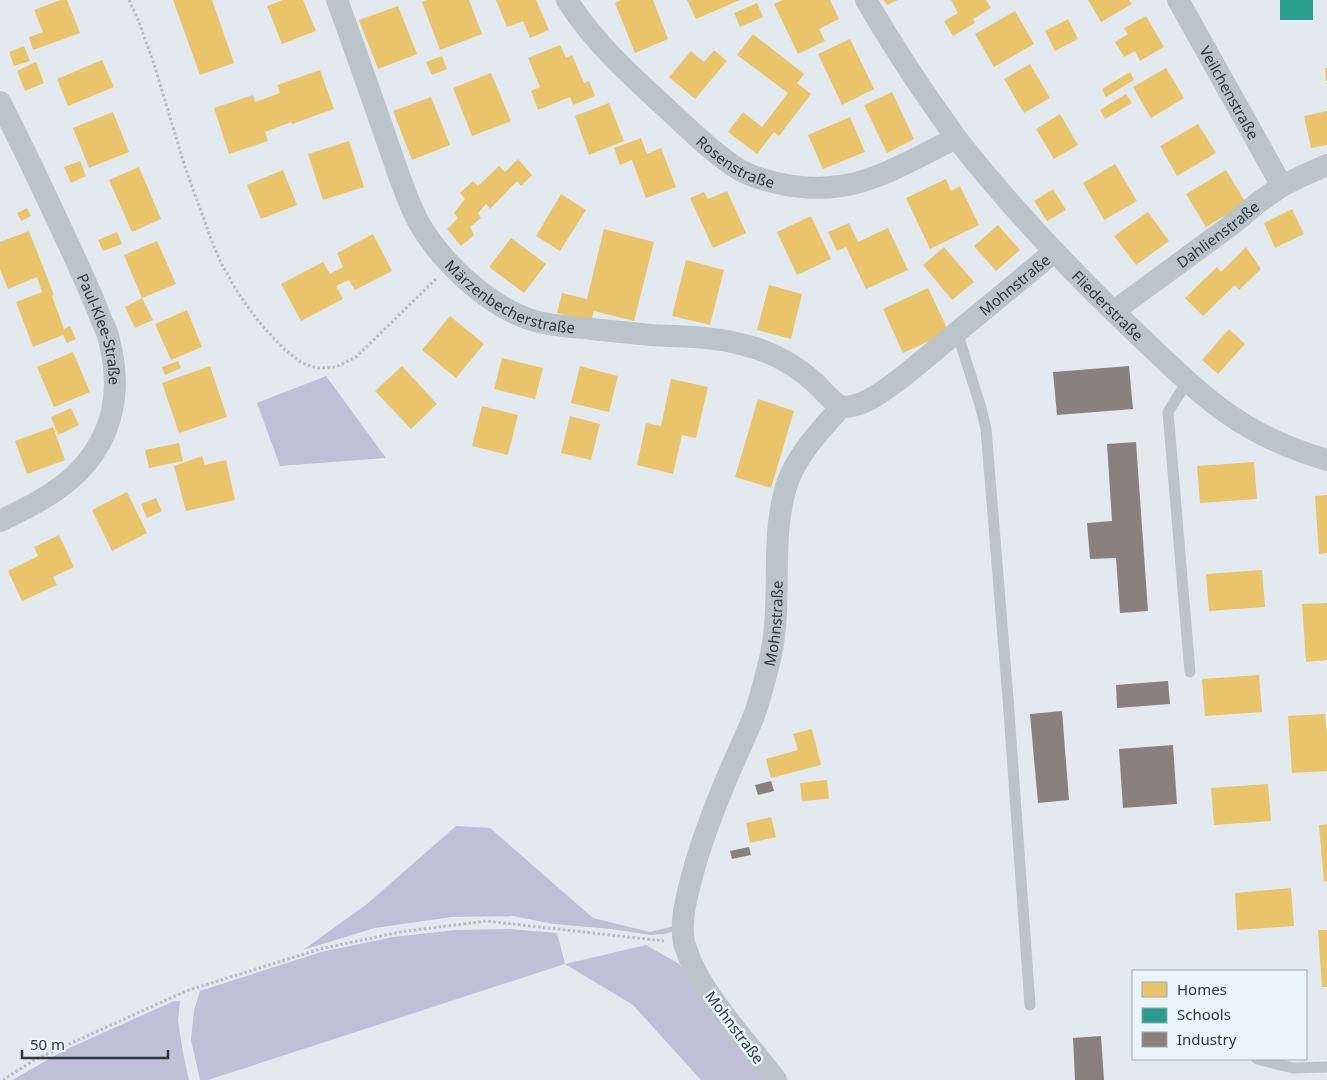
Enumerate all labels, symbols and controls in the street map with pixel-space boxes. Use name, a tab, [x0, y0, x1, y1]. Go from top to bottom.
street label: Veilchenstraße	[1196, 42, 1264, 143]
street label: Rosenstraße	[692, 131, 777, 192]
street label: Dahlienstraße	[1172, 196, 1263, 272]
street label: Mohnstraße	[975, 249, 1054, 320]
street label: Märzenbecherstraße	[441, 255, 576, 337]
street label: Fliederstraße	[1068, 266, 1148, 345]
street label: Paul-Klee-Straße	[73, 270, 125, 385]
street label: Mohnstraße	[759, 580, 787, 668]
legend	[1132, 970, 1307, 1060]
text: Homes	[1177, 979, 1227, 999]
street label: Mohnstraße	[701, 987, 769, 1067]
text: Schools	[1177, 1004, 1231, 1024]
scale bar	[22, 1028, 169, 1060]
text: Industry	[1177, 1029, 1237, 1049]
text: 50 m	[30, 1034, 65, 1054]

